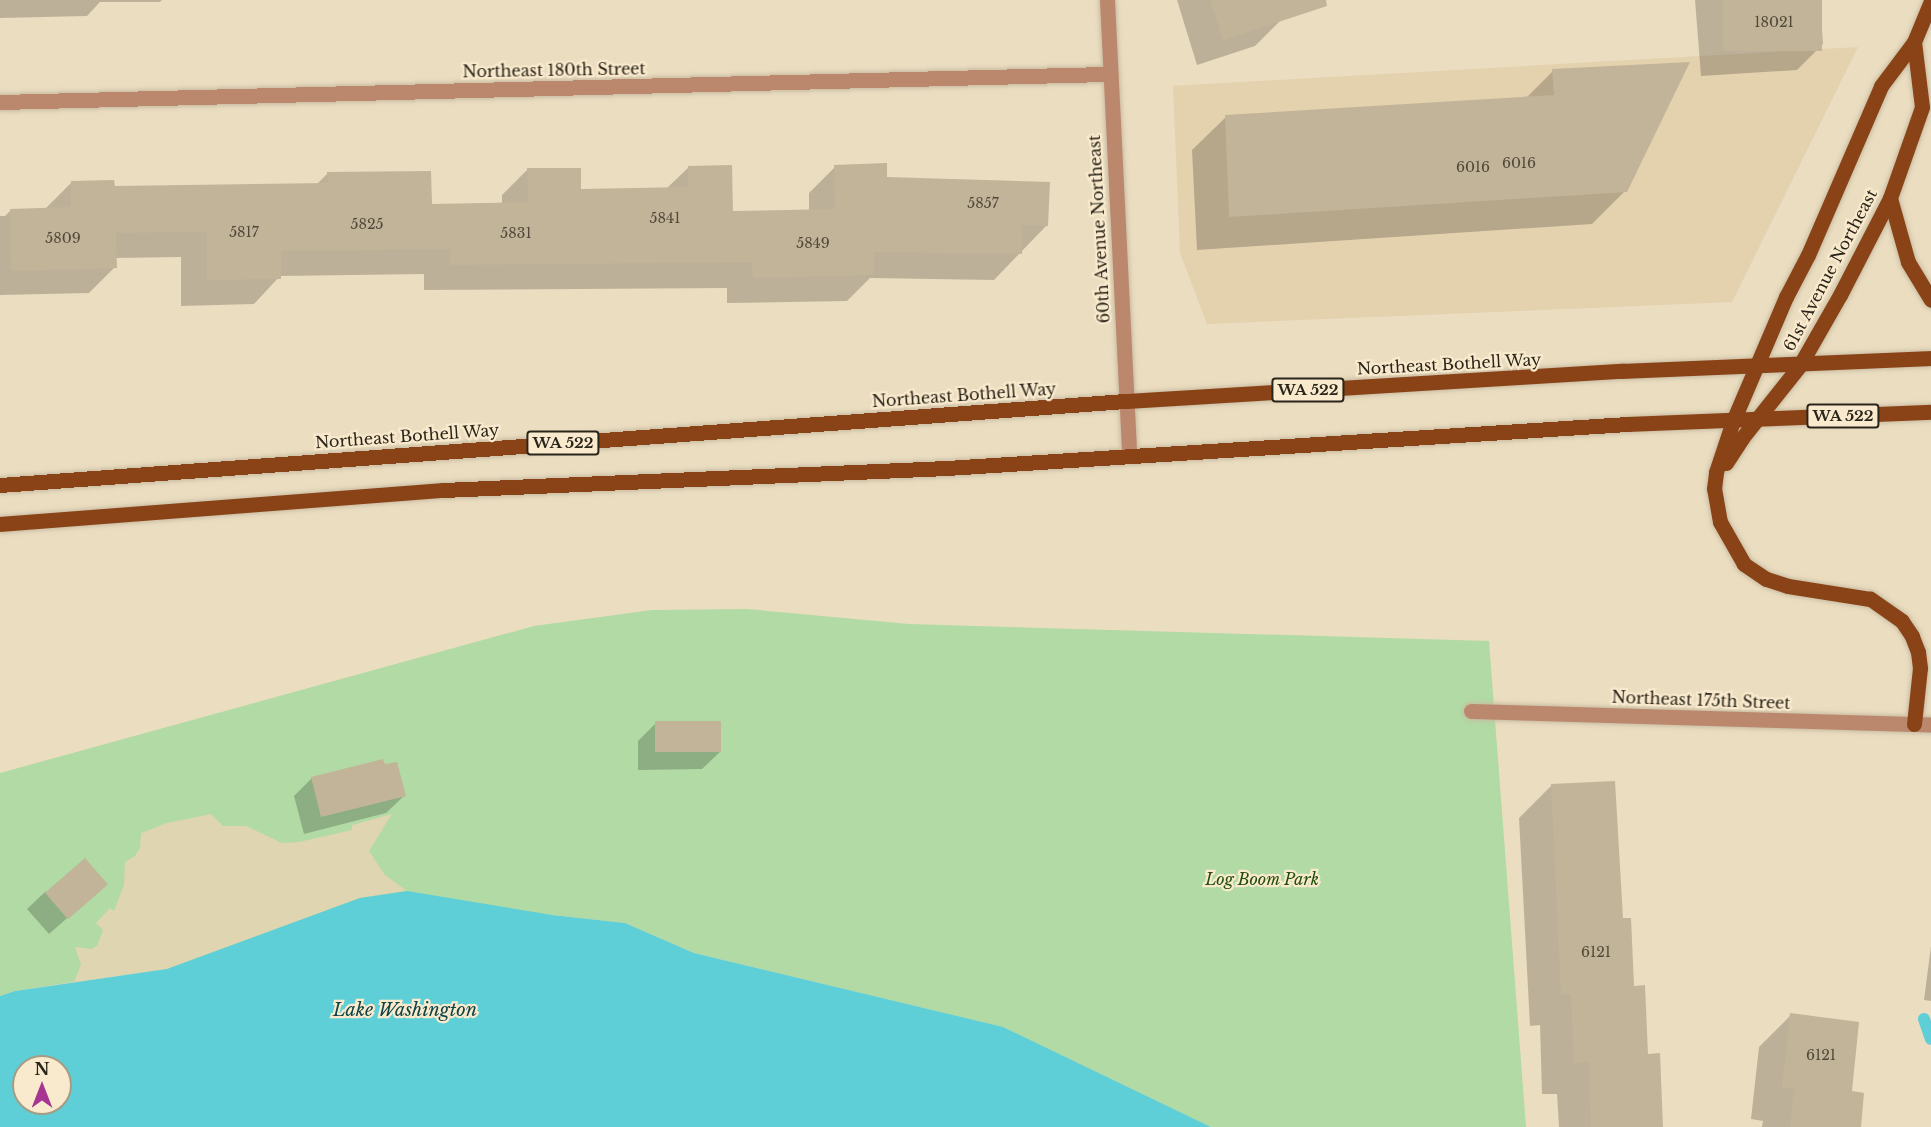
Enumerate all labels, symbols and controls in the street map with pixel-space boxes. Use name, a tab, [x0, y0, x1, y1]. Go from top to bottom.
house number: 18021	[1754, 14, 1794, 30]
street label: Northeast 180th Street	[462, 59, 646, 81]
street label: 60th Avenue Northeast	[1084, 134, 1114, 324]
house number: 6016	[1502, 155, 1536, 171]
house number: 6016	[1456, 159, 1490, 175]
street label: 61st Avenue Northeast	[1779, 185, 1881, 355]
house number: 5857	[967, 195, 999, 211]
house number: 5841	[650, 210, 680, 226]
house number: 5825	[350, 216, 384, 232]
house number: 5817	[229, 224, 259, 240]
house number: 5831	[500, 225, 532, 241]
house number: 5809	[45, 230, 81, 246]
house number: 5849	[796, 235, 830, 251]
street label: Northeast Bothell Way	[1356, 350, 1542, 378]
road number: WA 522	[1270, 378, 1346, 402]
street label: Northeast Bothell Way	[871, 379, 1057, 411]
road number: WA 522	[1806, 404, 1880, 428]
street label: Northeast Bothell Way	[314, 420, 500, 452]
road number: WA 522	[526, 431, 600, 455]
street label: Northeast 175th Street	[1611, 687, 1791, 713]
park label: Log Boom Park	[1205, 869, 1319, 889]
house number: 6121	[1581, 944, 1611, 960]
water label: Lake Washington	[333, 999, 477, 1021]
house number: 6121	[1806, 1047, 1836, 1063]
north arrow	[12, 1055, 72, 1115]
text: N	[34, 1059, 50, 1079]

